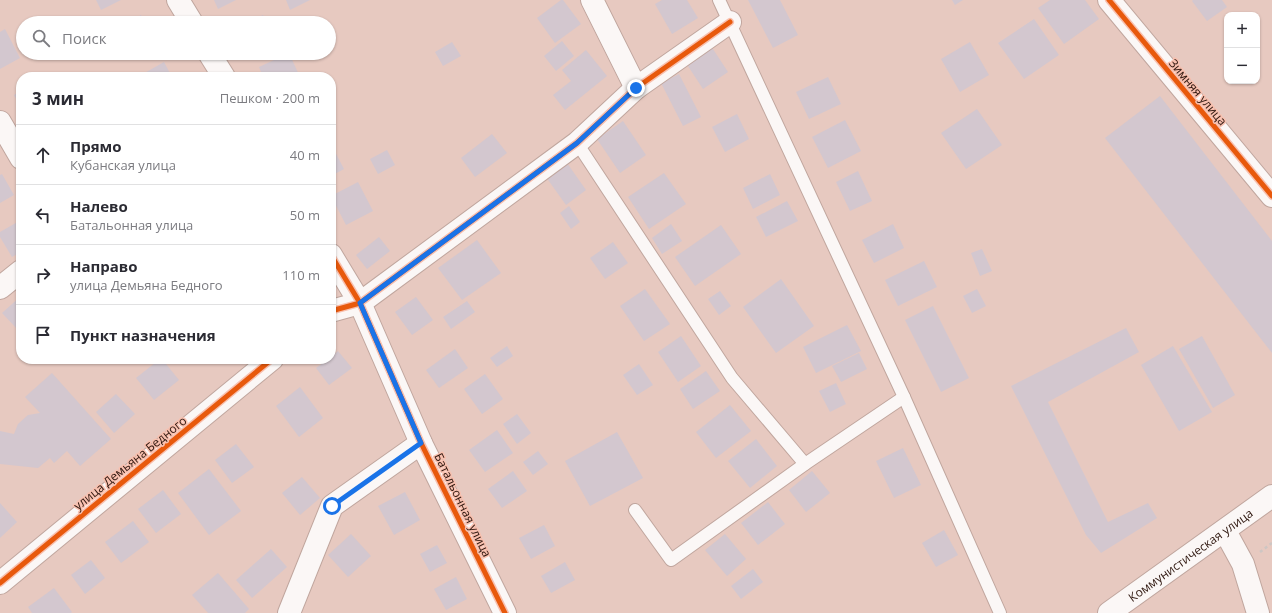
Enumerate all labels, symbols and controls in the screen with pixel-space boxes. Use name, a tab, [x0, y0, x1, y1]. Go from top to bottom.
map controls	[1224, 12, 1260, 84]
button: +	[1224, 12, 1260, 48]
search box	[16, 16, 336, 60]
icon: search	[30, 27, 52, 49]
text: Поиск	[62, 28, 106, 48]
button: −	[1224, 48, 1260, 84]
street label: Зимняя улица	[1165, 55, 1231, 129]
route end	[627, 79, 645, 97]
text: 3 мин	[32, 87, 84, 110]
text: Пешком · 200 m	[220, 89, 320, 107]
text: Прямо	[70, 136, 122, 156]
icon: ahead	[32, 144, 54, 166]
text: 40 m	[290, 146, 320, 164]
text: Кубанская улица	[70, 156, 176, 174]
text: Налево	[70, 196, 128, 216]
icon: left	[32, 204, 54, 226]
text: 50 m	[290, 206, 320, 224]
text: Батальонная улица	[70, 216, 193, 234]
text: Направо	[70, 256, 138, 276]
icon: right	[32, 264, 54, 286]
text: 110 m	[282, 266, 320, 284]
text: улица Демьяна Бедного	[70, 276, 223, 294]
icon: arrive	[32, 324, 54, 346]
text: Пункт назначения	[70, 325, 216, 345]
street label: улица Демьяна Бедного	[70, 412, 190, 514]
street label: Батальонная улица	[430, 450, 496, 560]
route start	[323, 497, 341, 515]
street label: Коммунистическая улица	[1124, 504, 1256, 605]

